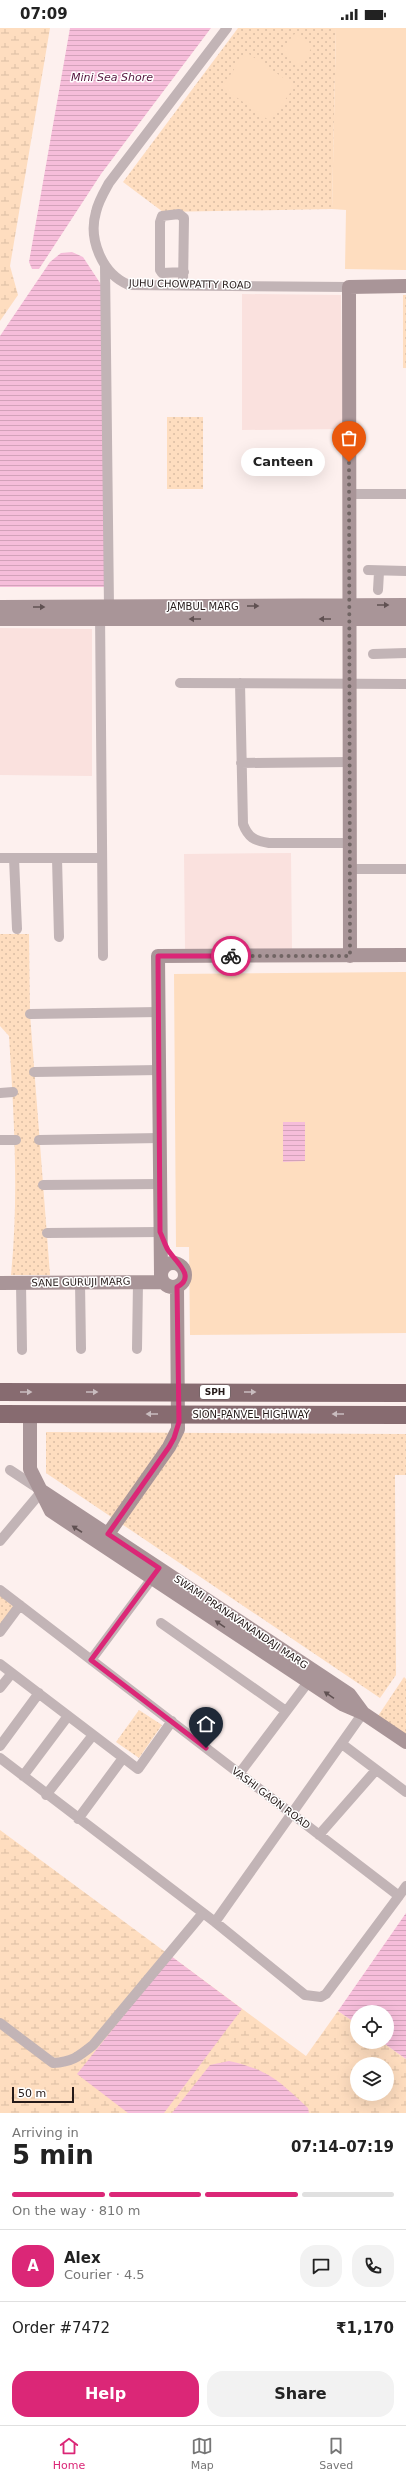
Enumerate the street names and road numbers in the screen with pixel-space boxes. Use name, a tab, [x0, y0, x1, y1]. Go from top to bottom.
street label: JUHU CHOWPATTY ROAD	[128, 277, 252, 291]
street label: JAMBUL MARG	[166, 601, 239, 612]
street label: SANE GURUJI MARG	[31, 1276, 131, 1288]
road number: SPH	[200, 1385, 230, 1399]
street label: SION-PANVEL HIGHWAY	[192, 1409, 310, 1420]
street label: SWAMI PRANAVANANDAJI MARG	[172, 1573, 310, 1671]
street label: VASHI GAON ROAD	[230, 1765, 313, 1831]

